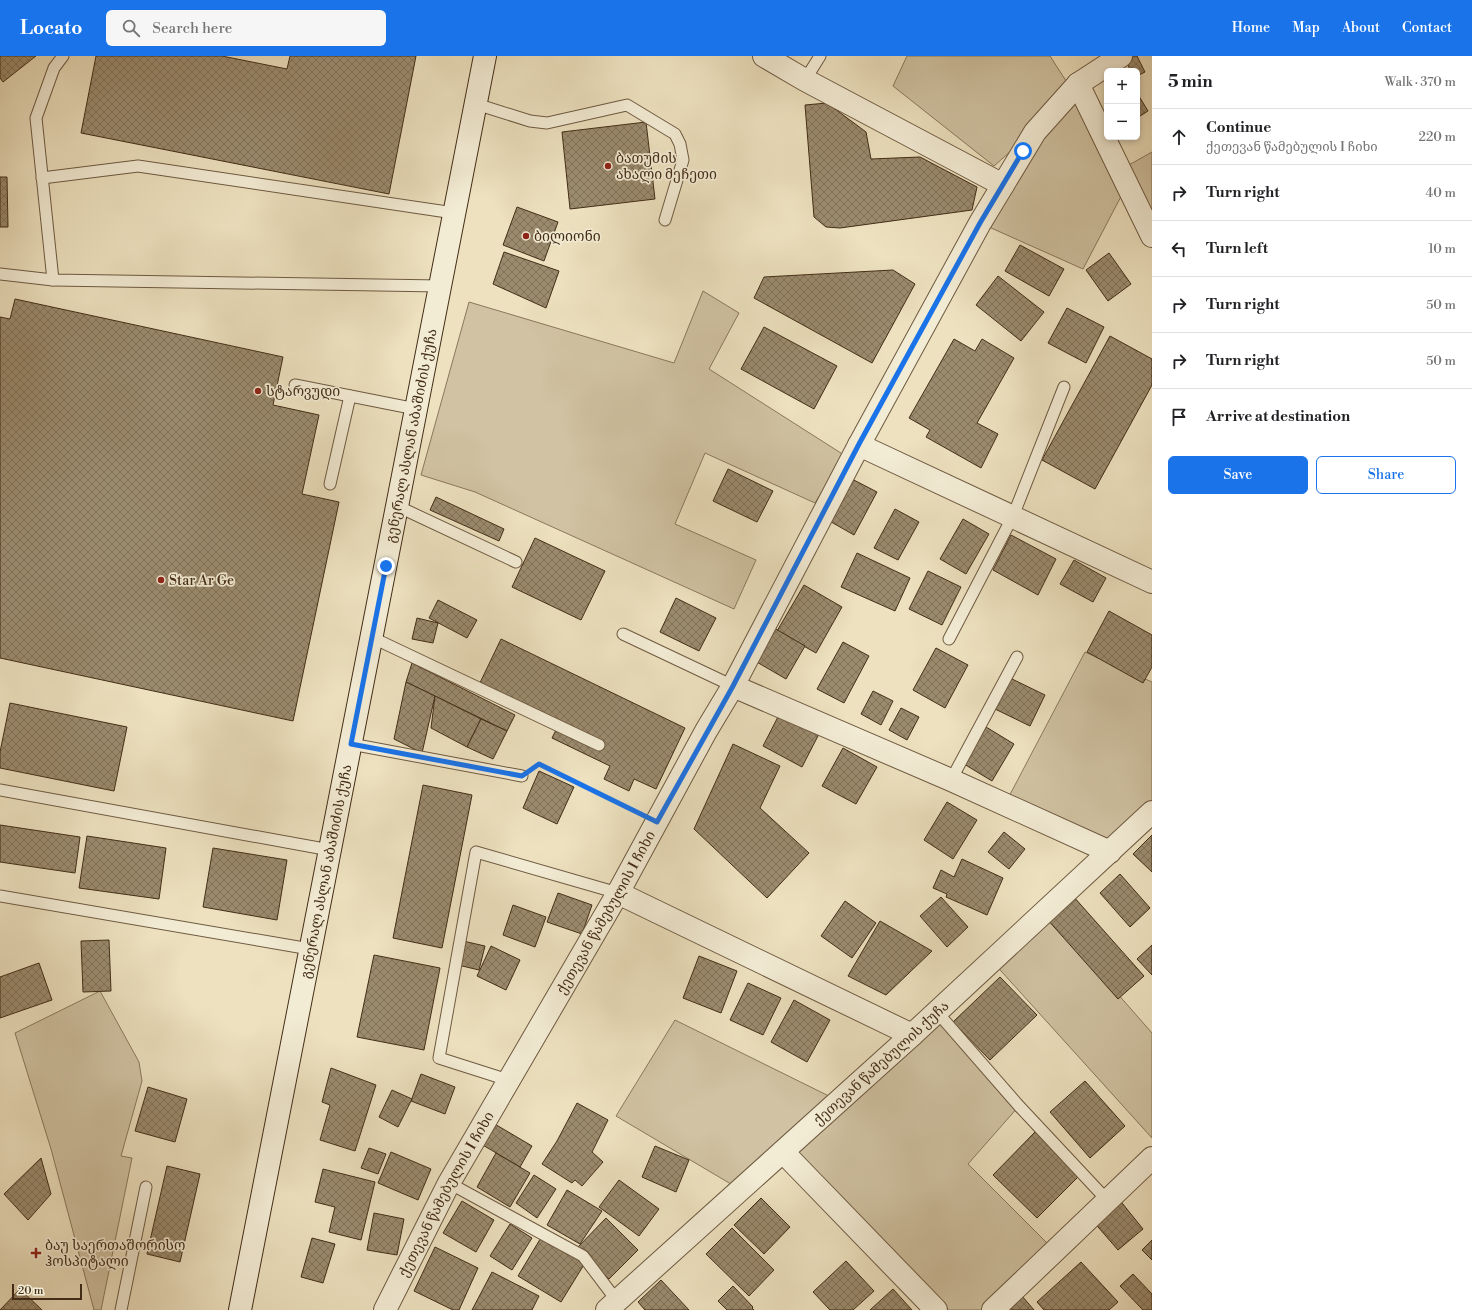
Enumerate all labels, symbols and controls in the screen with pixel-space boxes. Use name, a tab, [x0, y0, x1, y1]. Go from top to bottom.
search box	[106, 10, 386, 46]
text: Locato	[20, 16, 82, 40]
icon: search	[120, 17, 142, 39]
text: Search here	[152, 19, 232, 38]
text: Home	[1232, 19, 1270, 37]
text: Map	[1292, 19, 1320, 37]
text: About	[1342, 19, 1380, 37]
text: Contact	[1402, 19, 1452, 37]
map controls	[1104, 68, 1140, 140]
button: +	[1104, 68, 1140, 104]
text: 5 min	[1168, 71, 1213, 93]
text: Walk · 370 m	[1384, 74, 1456, 90]
button: −	[1104, 104, 1140, 140]
text: Continue	[1206, 118, 1271, 137]
icon: ahead	[1168, 126, 1190, 148]
text: 220 m	[1418, 129, 1456, 145]
text: ქეთევან წამებულის I ჩიხი	[1206, 139, 1378, 155]
route start	[1014, 142, 1032, 160]
place label: ბათუმის ახალი მეჩეთი	[616, 150, 717, 184]
marker: ბათუმის ახალი მეჩეთი	[603, 161, 613, 171]
icon: right	[1168, 182, 1190, 204]
text: Turn right	[1206, 183, 1280, 202]
text: 40 m	[1426, 185, 1456, 201]
place label: ბილიონი	[534, 228, 601, 246]
marker: ბილიონი	[521, 231, 531, 241]
icon: left	[1168, 238, 1190, 260]
text: Turn left	[1206, 239, 1268, 258]
text: 10 m	[1428, 241, 1456, 257]
icon: right	[1168, 294, 1190, 316]
text: Turn right	[1206, 295, 1280, 314]
text: 50 m	[1426, 297, 1456, 313]
street label: გენერალ ასლან აბაშიძის ქუჩა	[382, 327, 442, 544]
icon: right	[1168, 350, 1190, 372]
text: Turn right	[1206, 351, 1280, 370]
text: 50 m	[1426, 353, 1456, 369]
place label: სტარვუდი	[266, 383, 340, 401]
marker: სტარვუდი	[253, 386, 263, 396]
icon: arrive	[1168, 406, 1190, 428]
text: Arrive at destination	[1206, 407, 1350, 426]
button: Save	[1168, 456, 1308, 494]
button: Share	[1316, 456, 1456, 494]
route end	[377, 557, 395, 575]
place label: Star Ar Ge	[169, 572, 234, 590]
marker: Star Ar Ge	[156, 575, 166, 585]
street label: გენერალ ასლან აბაშიძის ქუჩა	[297, 763, 356, 980]
street label: ქეთევან წამებულის I ჩიხი	[553, 828, 660, 998]
street label: ქეთევან წამებულის ქუჩა	[810, 997, 953, 1130]
street label: ქეთევან წამებულის I ჩიხი	[395, 1109, 499, 1280]
place label: ბაუ საერთაშორისო ჰოსპიტალი	[45, 1237, 185, 1271]
marker: ბაუ საერთაშორისო ჰოსპიტალი	[30, 1247, 42, 1259]
scale bar	[12, 1282, 82, 1301]
text: 20 m	[18, 1284, 43, 1298]

